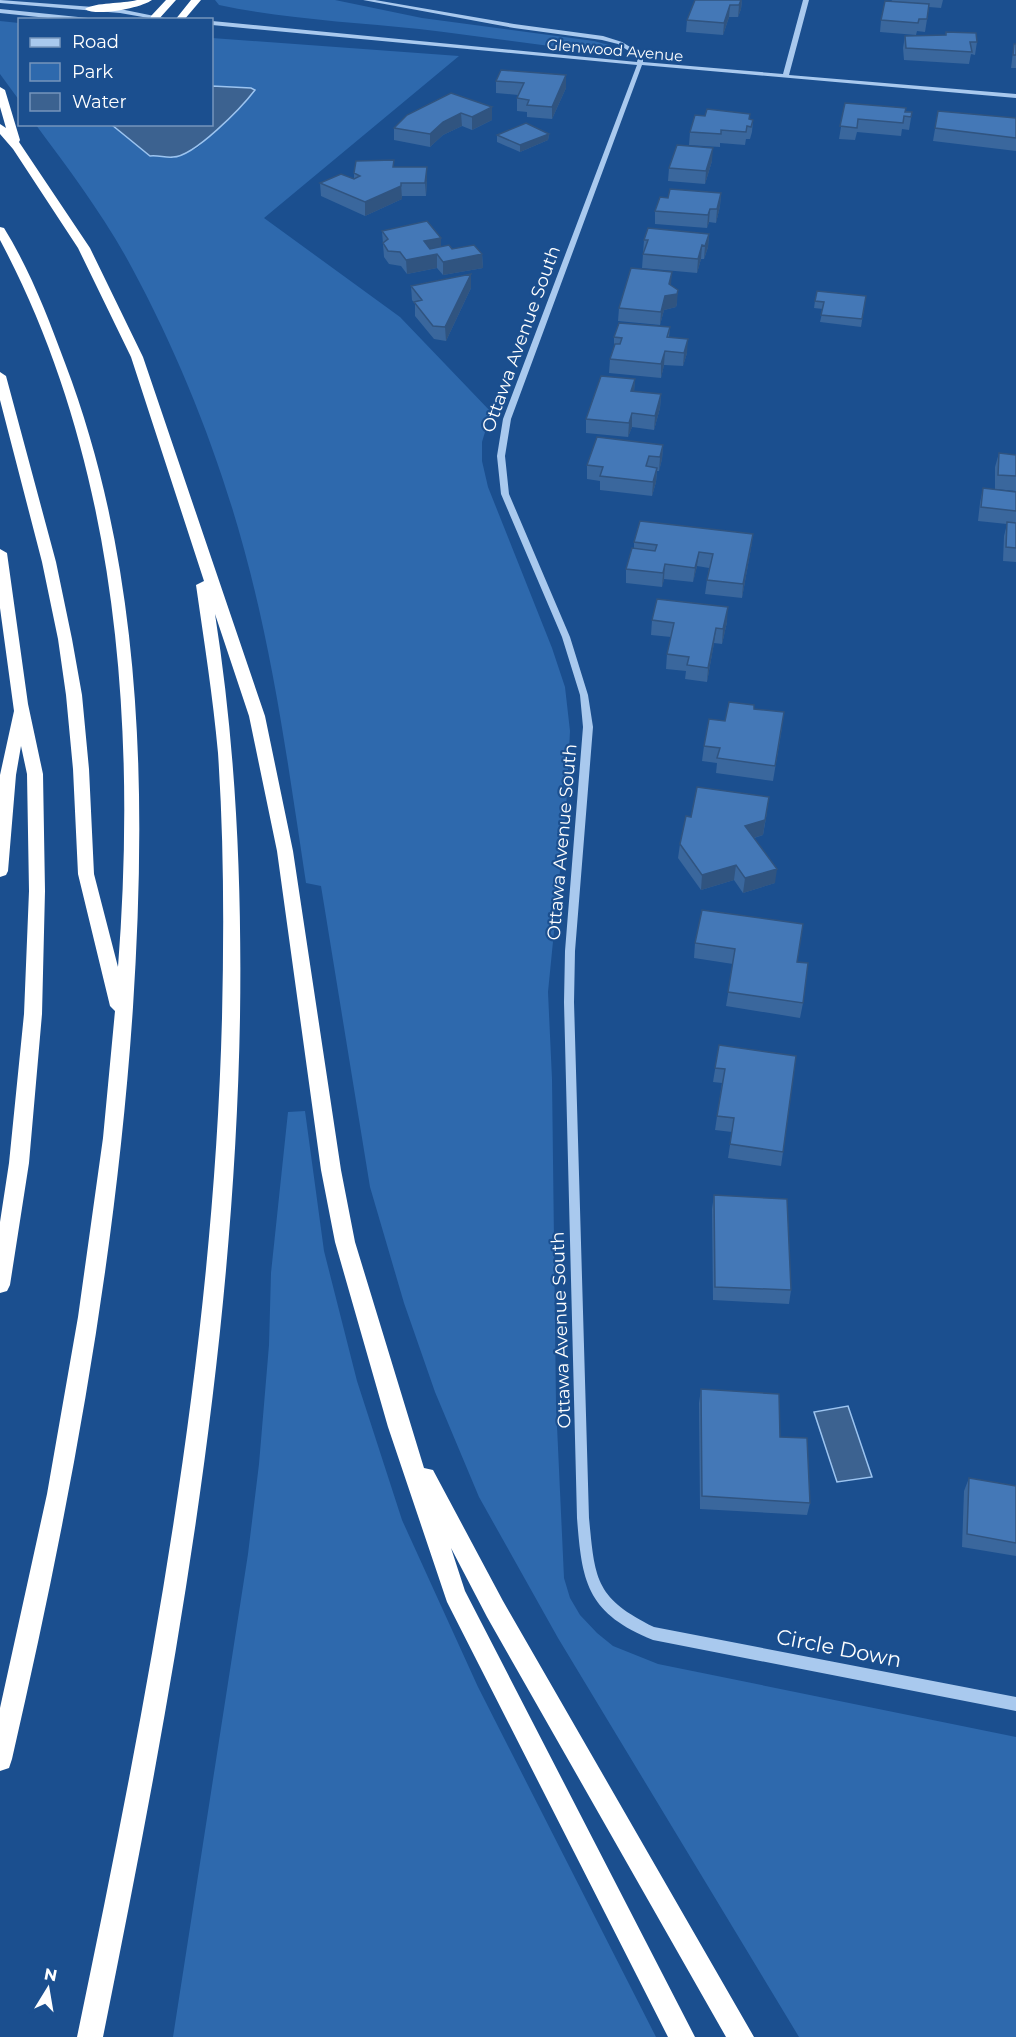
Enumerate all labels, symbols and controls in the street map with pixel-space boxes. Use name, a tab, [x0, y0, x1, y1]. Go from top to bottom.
legend	[18, 18, 213, 126]
text: Road	[72, 31, 119, 53]
street label: Glenwood Avenue	[546, 35, 684, 65]
text: Park	[72, 61, 113, 83]
text: Water	[72, 91, 127, 113]
street label: Ottawa Avenue South	[477, 243, 565, 435]
street label: Ottawa Avenue South	[542, 743, 582, 941]
street label: Ottawa Avenue South	[547, 1231, 575, 1429]
street label: Circle Down	[774, 1624, 904, 1672]
north arrow	[18, 1959, 78, 2019]
text: N	[43, 1964, 59, 1985]

